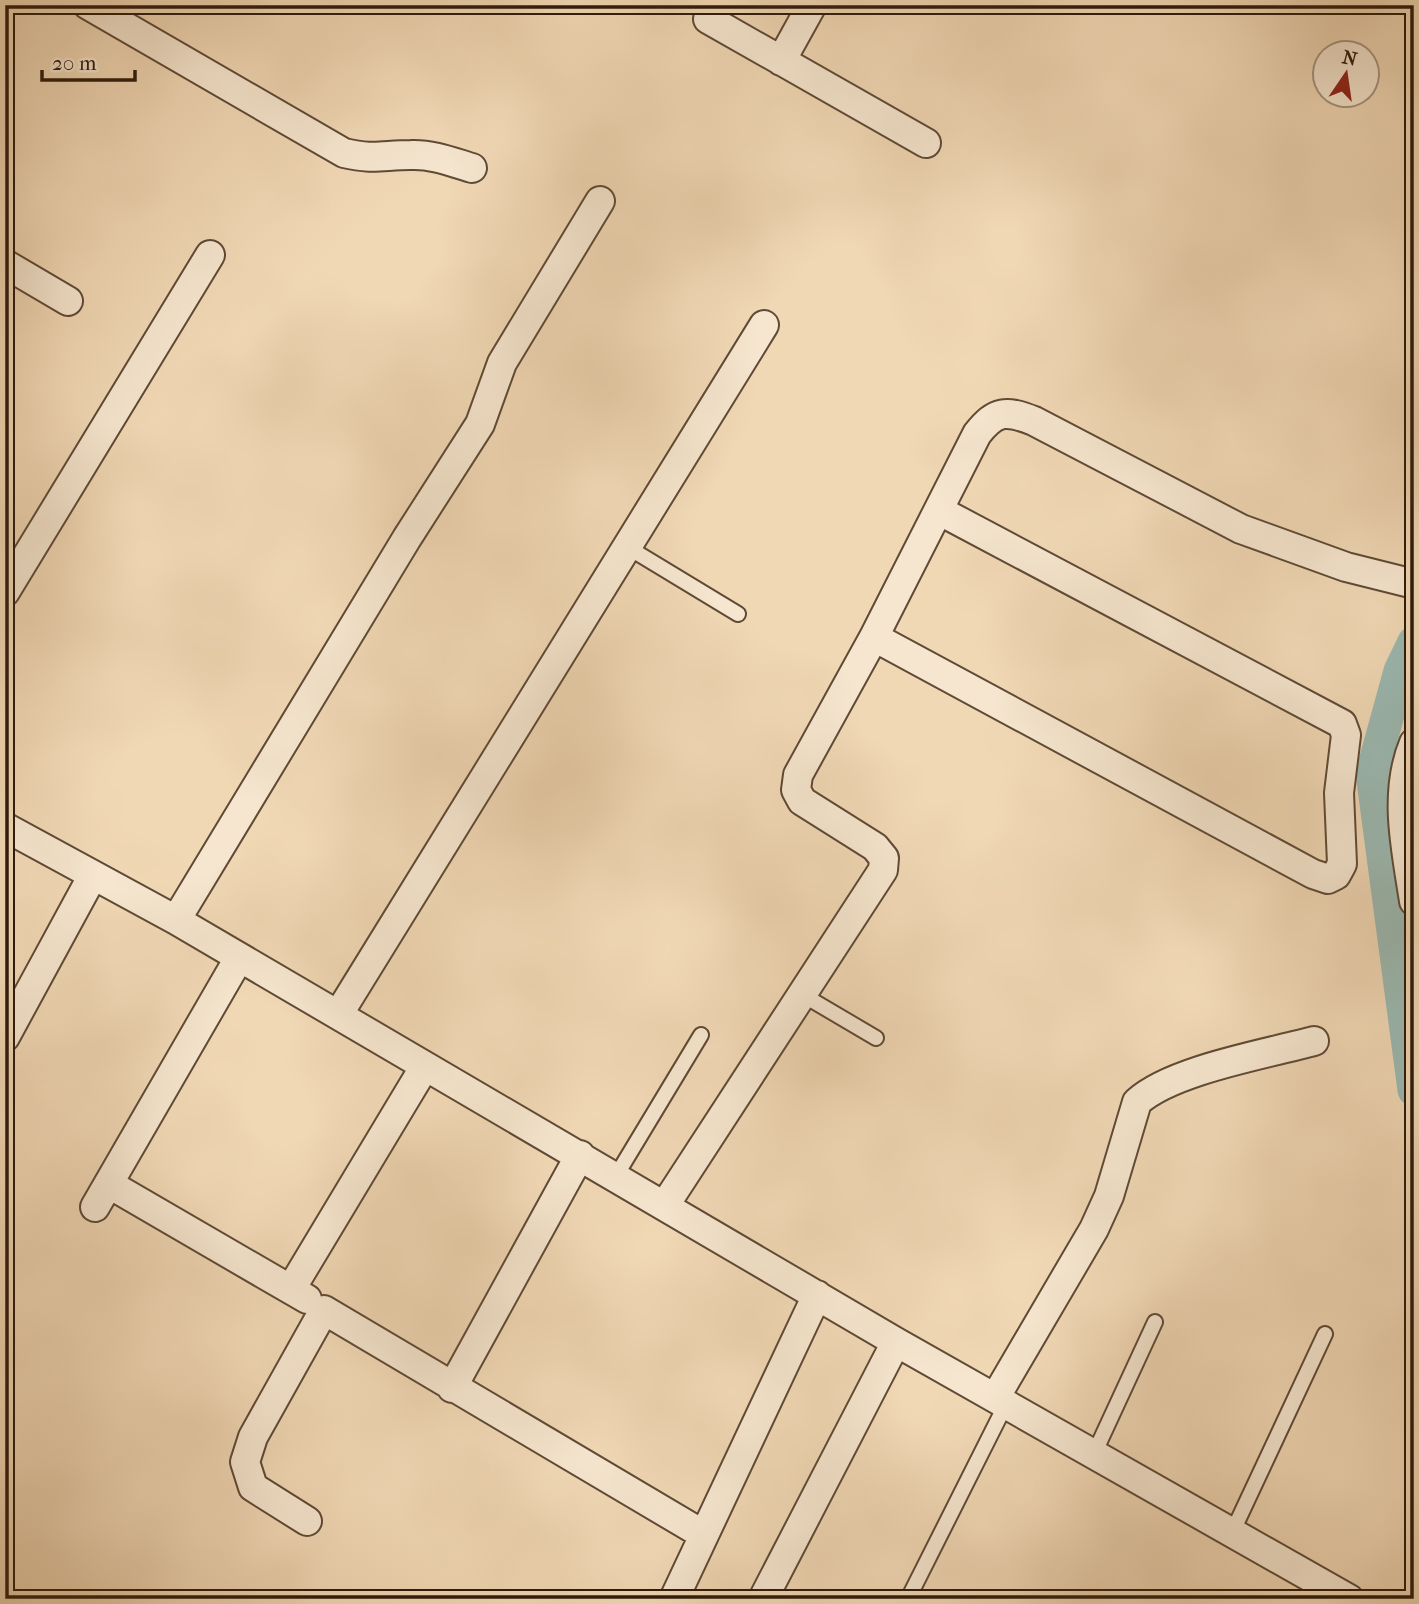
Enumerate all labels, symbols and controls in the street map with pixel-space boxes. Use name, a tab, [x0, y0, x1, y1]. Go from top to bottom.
scale bar	[42, 38, 135, 82]
north arrow	[1310, 38, 1380, 108]
text: N	[1340, 46, 1360, 71]
text: 20 m	[52, 51, 97, 75]

